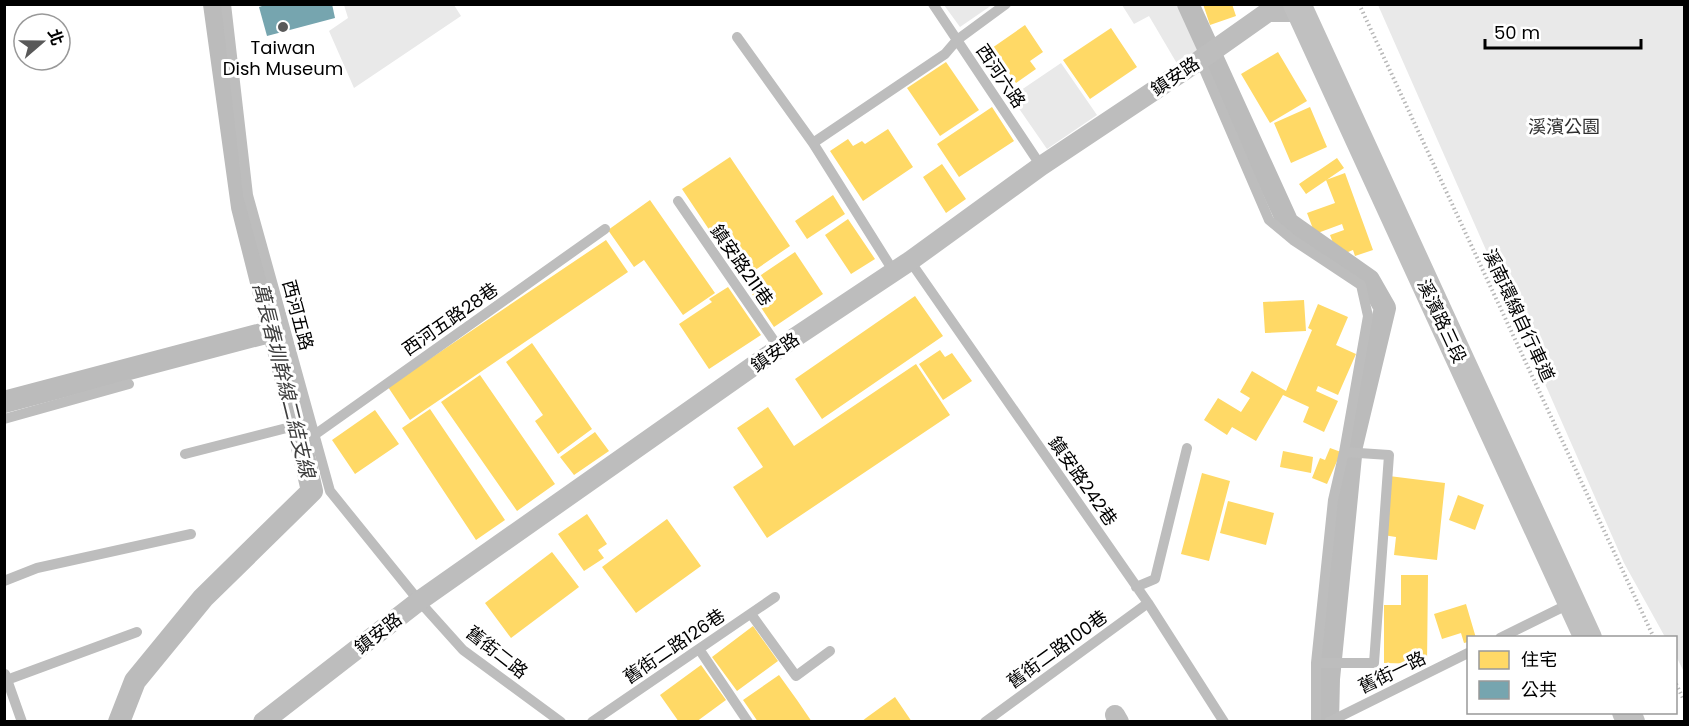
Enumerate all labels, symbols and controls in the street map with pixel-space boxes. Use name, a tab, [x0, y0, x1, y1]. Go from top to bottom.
north arrow	[12, 12, 72, 72]
scale bar	[1485, 12, 1641, 50]
marker: Taiwan Dish Museum	[276, 20, 290, 34]
text: 50 m	[1494, 20, 1540, 45]
text: 北	[42, 26, 69, 48]
place label: Taiwan Dish Museum	[223, 35, 343, 81]
street label: 西河六路	[971, 39, 1031, 113]
street label: 鎮安路	[1146, 51, 1204, 101]
park label: 溪濱公園	[1528, 114, 1600, 139]
street label: 鎮安路211巷	[705, 219, 779, 311]
street label: 溪南環線自行車道	[1477, 244, 1561, 386]
street label: 溪濱路三段	[1412, 275, 1472, 367]
street label: 西河五路	[277, 277, 319, 353]
street label: 西河五路28巷	[397, 277, 503, 361]
water label: 萬長春圳幹線二結支線	[246, 280, 322, 482]
street label: 鎮安路	[746, 326, 804, 378]
street label: 鎮安路242巷	[1043, 431, 1123, 531]
street label: 舊街二路126巷	[618, 603, 730, 689]
street label: 舊街二路100巷	[1002, 604, 1112, 694]
street label: 鎮安路	[349, 607, 407, 659]
street label: 舊街二路	[461, 620, 533, 684]
legend	[1467, 636, 1677, 714]
street label: 舊街一路	[1354, 645, 1430, 699]
text: 住宅	[1521, 647, 1557, 672]
text: 公共	[1521, 677, 1557, 702]

